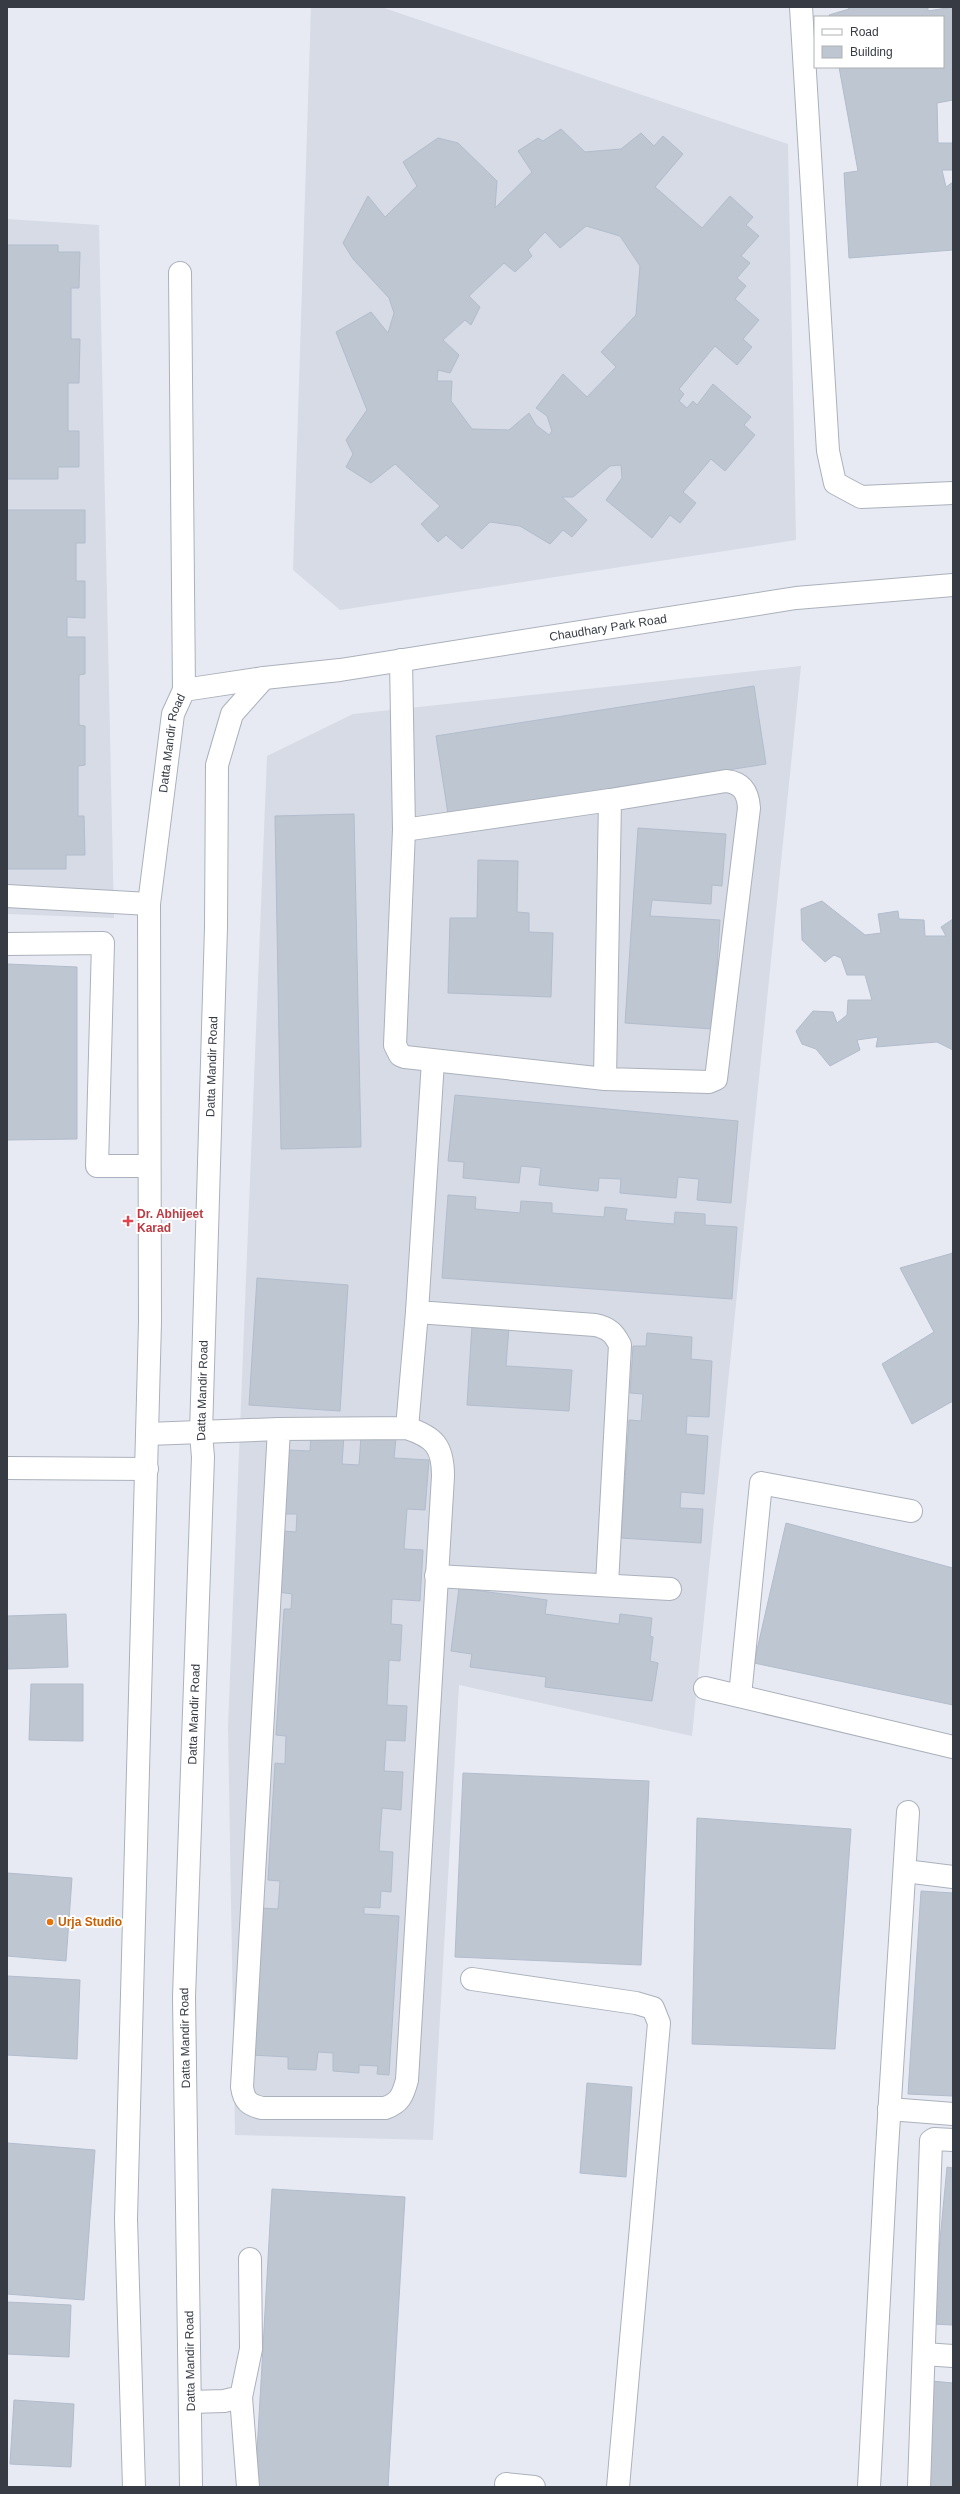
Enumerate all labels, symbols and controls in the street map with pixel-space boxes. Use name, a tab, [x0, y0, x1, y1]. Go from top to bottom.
legend	[814, 16, 944, 68]
text: Road	[850, 25, 879, 39]
text: Building	[850, 45, 893, 59]
street label: Chaudhary Park Road	[548, 611, 668, 644]
street label: Datta Mandir Road	[156, 692, 188, 794]
street label: Datta Mandir Road	[203, 1016, 220, 1117]
place label: Dr. Abhijeet Karad	[137, 1207, 203, 1235]
marker: Dr. Abhijeet Karad	[122, 1215, 134, 1227]
street label: Datta Mandir Road	[194, 1340, 211, 1441]
street label: Datta Mandir Road	[185, 1664, 203, 1765]
place label: Urja Studio	[58, 1915, 122, 1929]
marker: Urja Studio	[45, 1917, 55, 1927]
street label: Datta Mandir Road	[177, 1988, 193, 2088]
street label: Datta Mandir Road	[182, 2311, 198, 2411]

